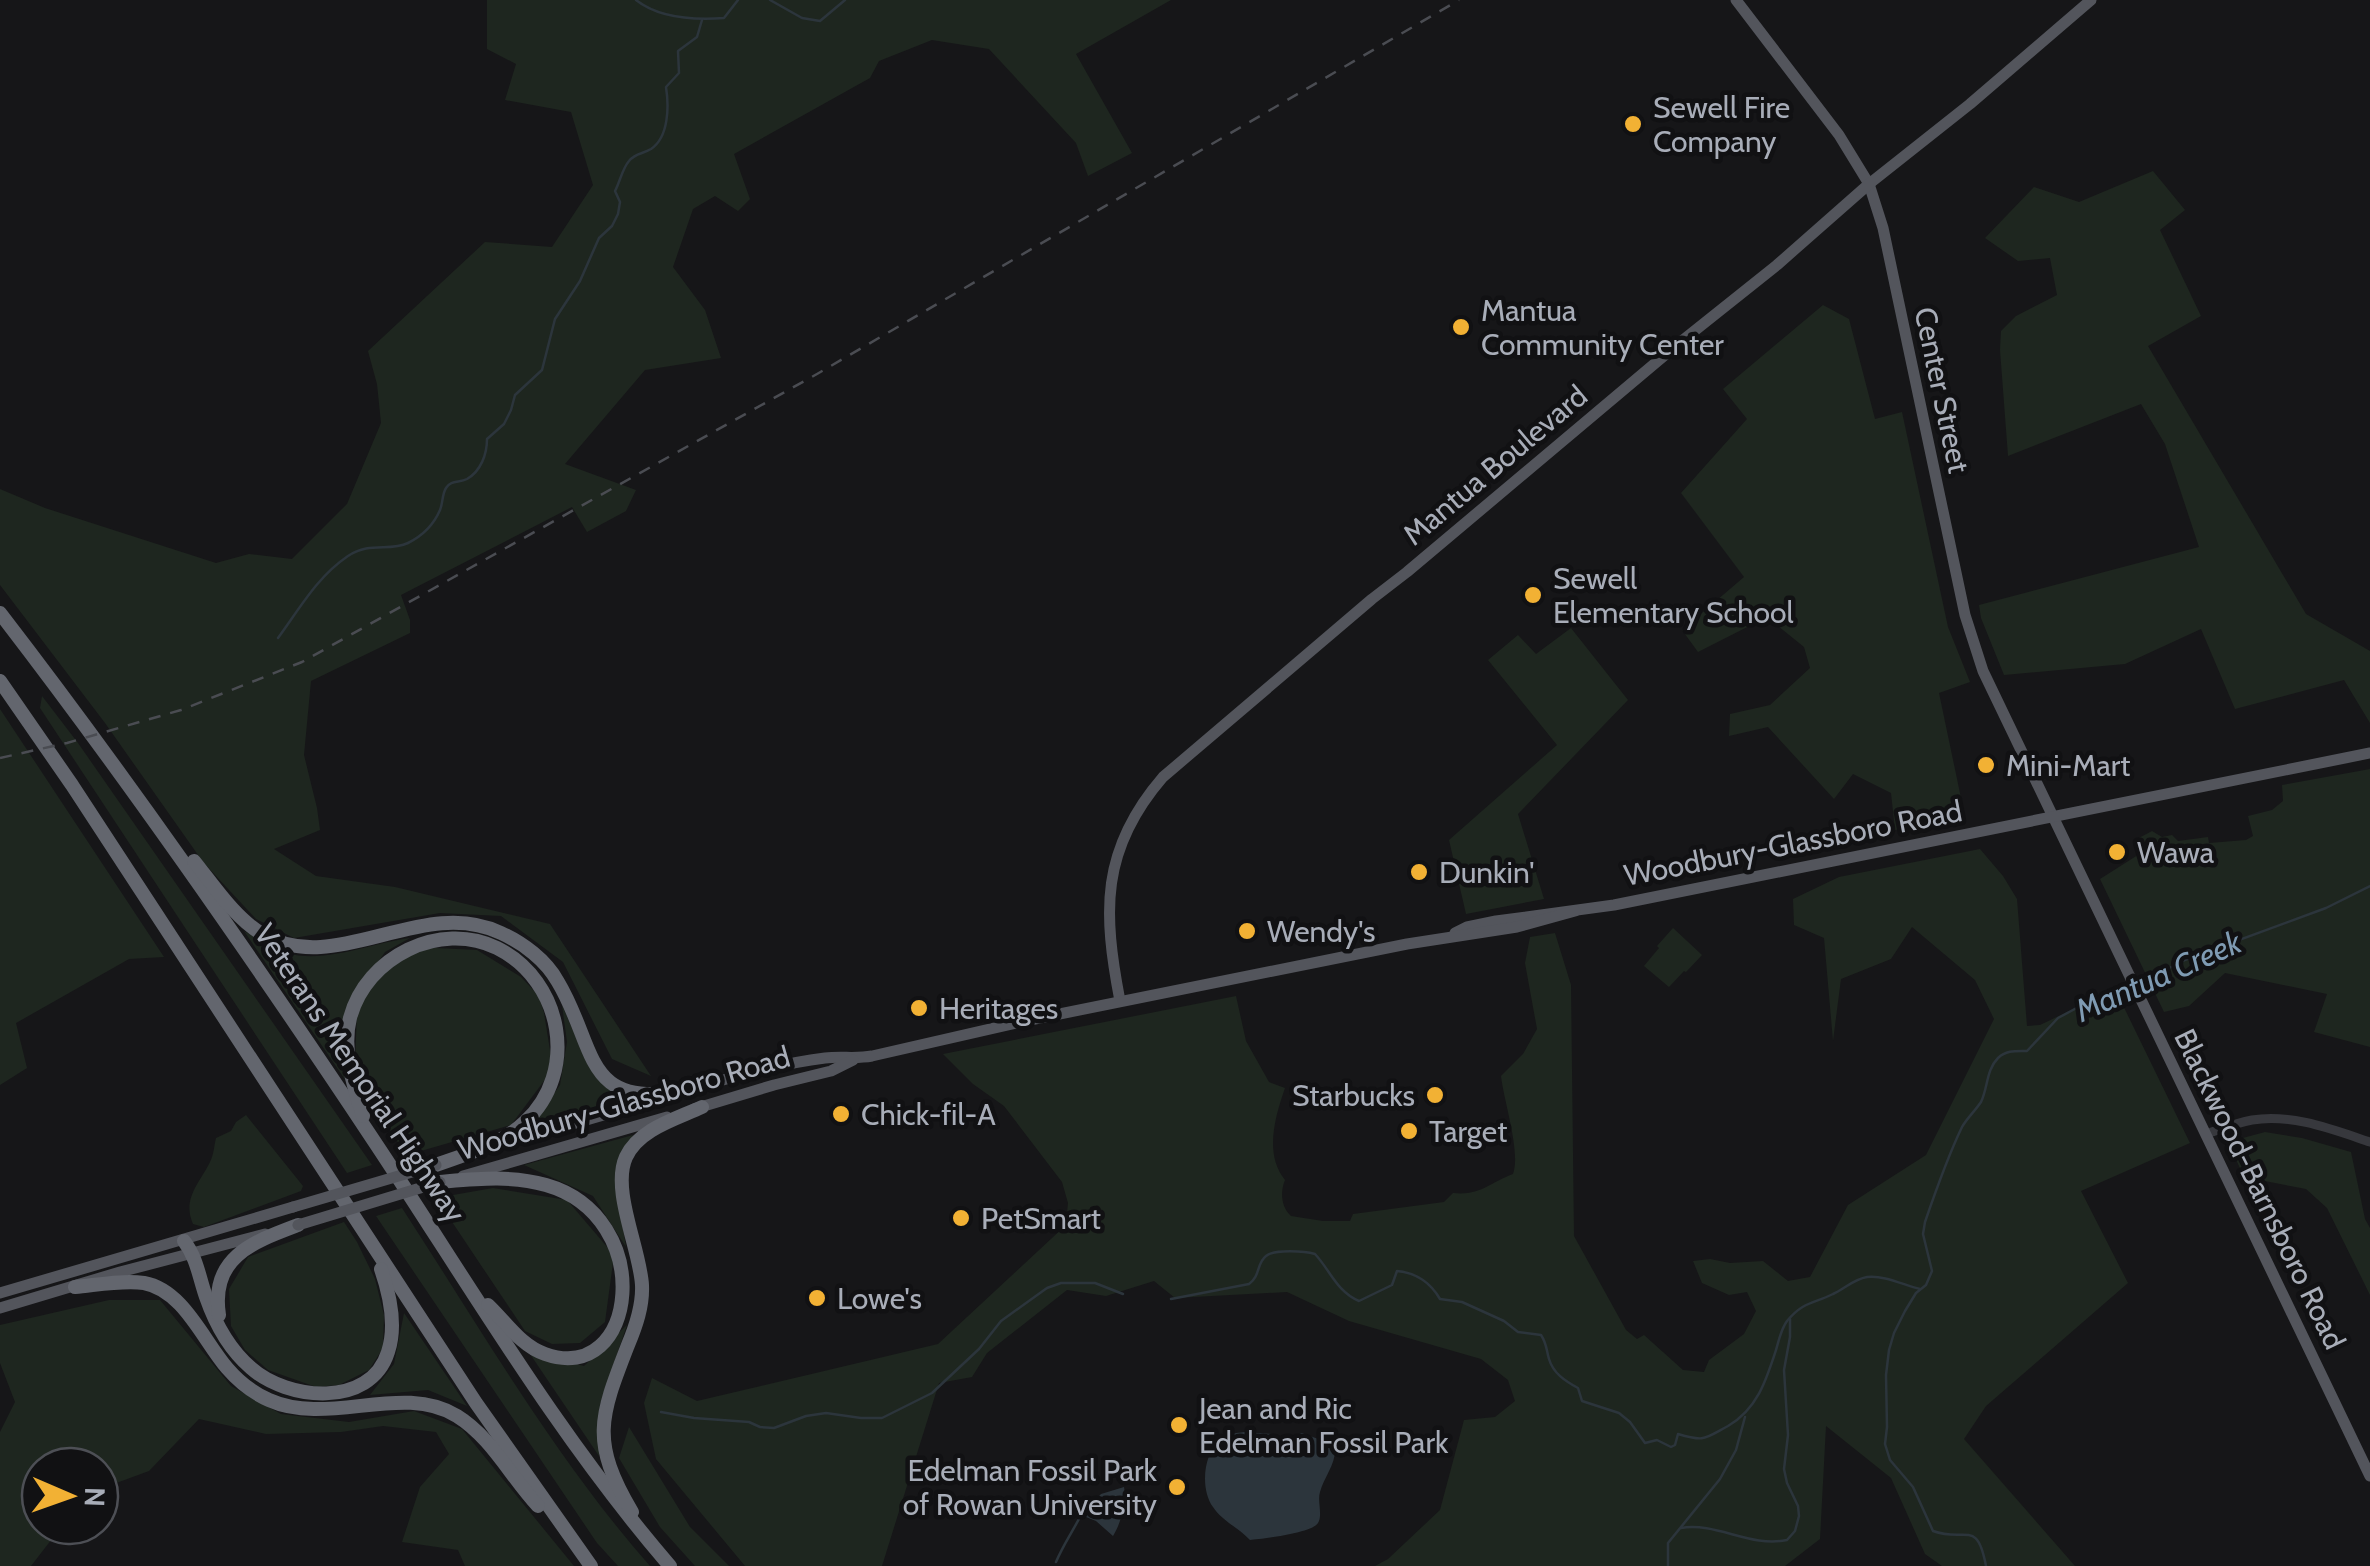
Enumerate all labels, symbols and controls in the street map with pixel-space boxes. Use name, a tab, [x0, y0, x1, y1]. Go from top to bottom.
place label: Sewell Fire Company	[1653, 89, 1790, 160]
marker: Sewell Fire Company	[1622, 113, 1644, 135]
place label: Mantua Community Center	[1481, 292, 1724, 363]
street label: Center Street	[1906, 304, 1978, 476]
marker: Mantua Community Center	[1450, 316, 1472, 338]
street label: Mantua Boulevard	[1395, 377, 1595, 553]
place label: Sewell Elementary School	[1553, 560, 1793, 631]
marker: Sewell Elementary School	[1522, 584, 1544, 606]
place label: Mini-Mart	[2006, 747, 2130, 784]
marker: Mini-Mart	[1975, 754, 1997, 776]
street label: Woodbury-Glassboro Road	[1621, 792, 1965, 894]
place label: Wawa	[2137, 834, 2215, 871]
marker: Wawa	[2106, 841, 2128, 863]
place label: Dunkin'	[1439, 854, 1534, 891]
marker: Dunkin'	[1408, 861, 1430, 883]
place label: Wendy's	[1267, 913, 1375, 950]
street label: Veterans Memorial Highway	[246, 917, 474, 1229]
marker: Wendy's	[1236, 920, 1258, 942]
water label: Mantua Creek	[2068, 922, 2248, 1030]
place label: Heritages	[939, 990, 1058, 1027]
marker: Heritages	[908, 997, 930, 1019]
street label: Blackwood-Barnsboro Road	[2166, 1023, 2354, 1355]
street label: Woodbury-Glassboro Road	[454, 1038, 794, 1168]
place label: Starbucks	[1292, 1077, 1415, 1114]
marker: Starbucks	[1424, 1084, 1446, 1106]
place label: Chick-fil-A	[861, 1096, 996, 1133]
marker: Chick-fil-A	[830, 1103, 852, 1125]
place label: Target	[1429, 1113, 1507, 1150]
marker: Target	[1398, 1120, 1420, 1142]
place label: PetSmart	[981, 1200, 1101, 1237]
marker: PetSmart	[950, 1207, 972, 1229]
place label: Lowe's	[837, 1280, 922, 1317]
marker: Lowe's	[806, 1287, 828, 1309]
place label: Jean and Ric Edelman Fossil Park	[1198, 1390, 1449, 1461]
marker: Jean and Ric Edelman Fossil Park	[1168, 1414, 1190, 1436]
north arrow	[20, 1446, 120, 1546]
place label: Edelman Fossil Park of Rowan University	[903, 1452, 1158, 1523]
marker: Edelman Fossil Park of Rowan University	[1166, 1476, 1188, 1498]
text: N	[78, 1486, 112, 1507]

